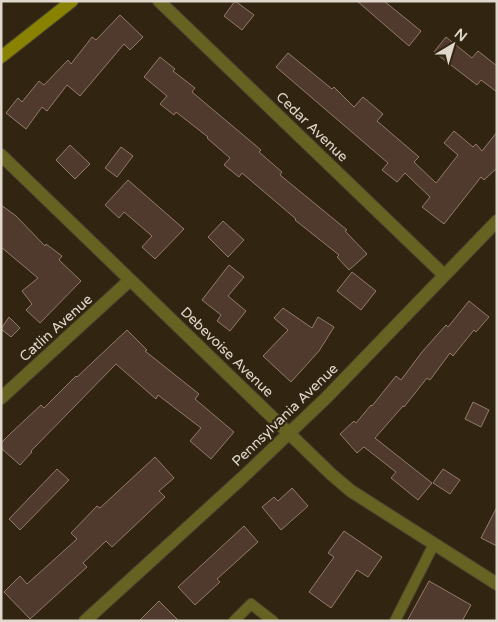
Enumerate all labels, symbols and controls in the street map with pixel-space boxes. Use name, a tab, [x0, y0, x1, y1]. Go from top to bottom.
north arrow	[428, 20, 478, 70]
text: N	[451, 25, 470, 45]
street label: Cedar Avenue	[273, 88, 351, 166]
street label: Catlin Avenue	[16, 291, 96, 365]
street label: Debevoise Avenue	[177, 303, 277, 401]
street label: Pennsylvania Avenue	[228, 360, 342, 470]

